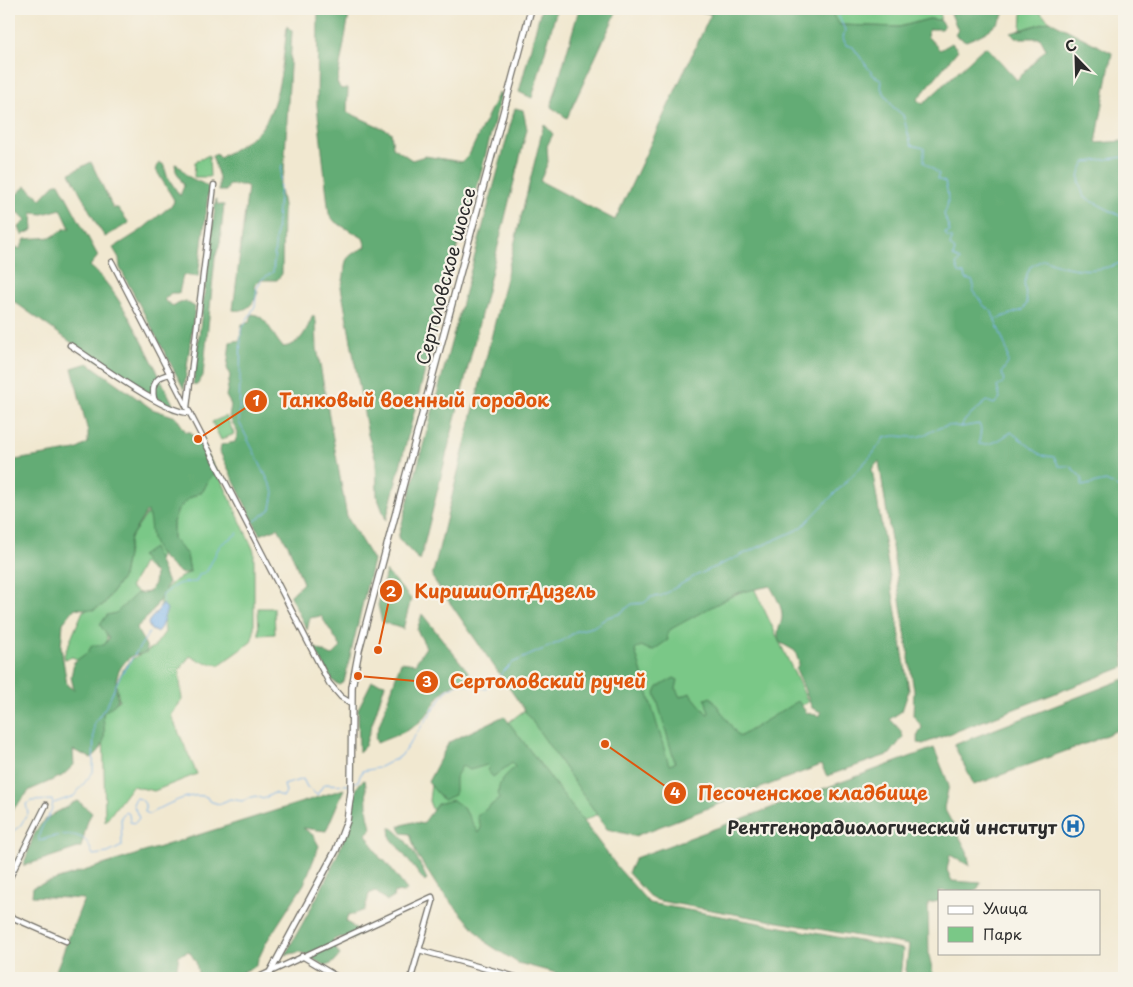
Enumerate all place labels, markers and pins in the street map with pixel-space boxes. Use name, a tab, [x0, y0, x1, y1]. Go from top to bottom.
callout: Танковый военный городок	[243, 384, 559, 418]
callout: КиришиОптДизель	[379, 574, 605, 608]
callout: Сертоловский ручей	[415, 665, 657, 699]
callout: Песоченское кладбище	[663, 776, 939, 810]
place label: Рентгенорадиологический институт	[727, 813, 1058, 840]
hospital icon: Рентгенорадиологический институт	[1061, 814, 1085, 838]

